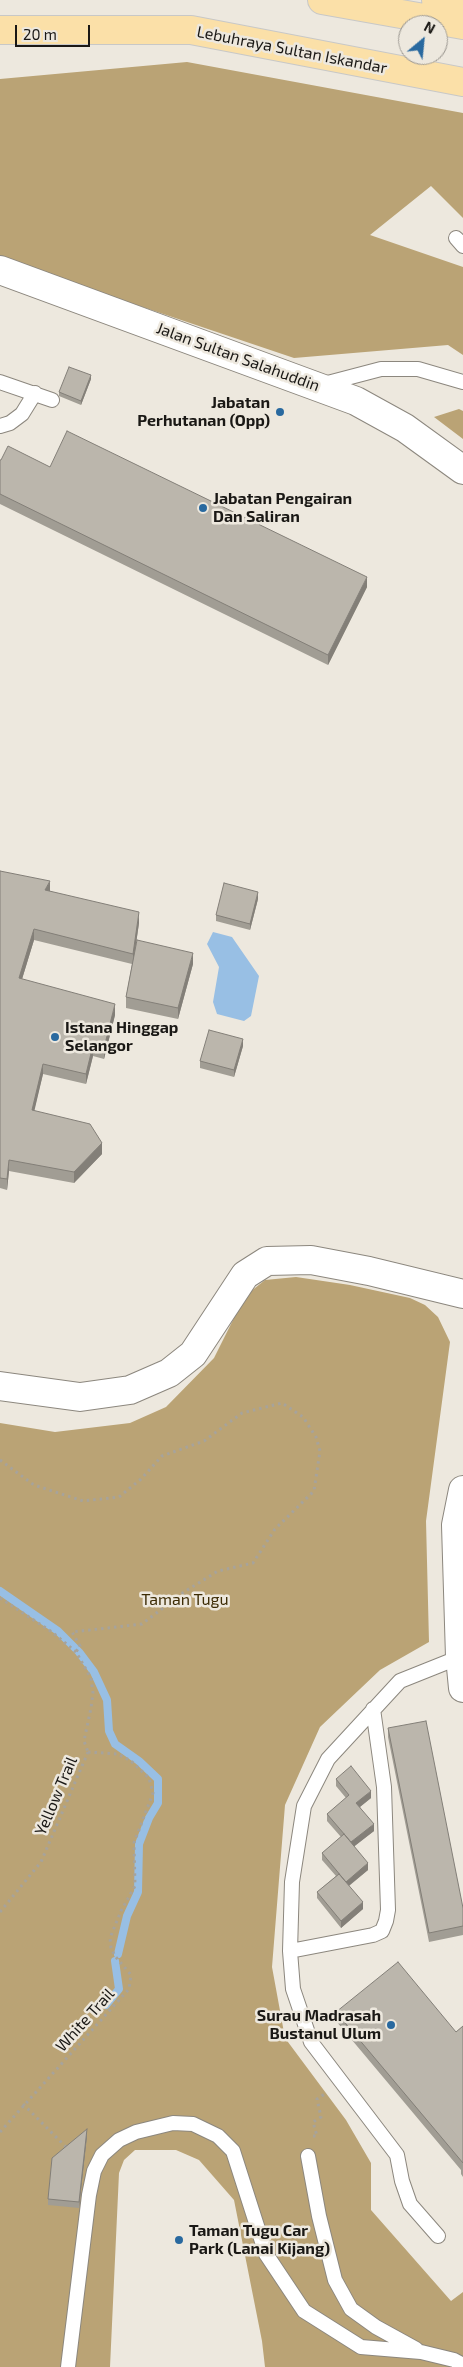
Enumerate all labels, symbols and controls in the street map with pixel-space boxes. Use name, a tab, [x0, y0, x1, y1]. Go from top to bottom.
scale bar	[18, 15, 92, 47]
north arrow	[398, 15, 448, 65]
text: N	[421, 17, 438, 37]
street label: Lebuhraya Sultan Iskandar	[195, 22, 389, 78]
text: 20 m	[23, 25, 57, 43]
street label: Jalan Sultan Salahuddin	[154, 318, 322, 396]
place label: Jabatan Perhutanan (Opp)	[137, 393, 270, 431]
marker: Jabatan Perhutanan (Opp)	[274, 406, 286, 418]
place label: Jabatan Pengairan Dan Saliran	[213, 489, 352, 527]
marker: Jabatan Pengairan Dan Saliran	[197, 502, 209, 514]
place label: Istana Hinggap Selangor	[65, 1018, 178, 1056]
marker: Istana Hinggap Selangor	[49, 1031, 61, 1043]
park label: Taman Tugu	[141, 1590, 229, 1610]
street label: Yellow Trail	[31, 1754, 81, 1838]
street label: White Trail	[52, 1984, 118, 2056]
place label: Surau Madrasah Bustanul Ulum	[257, 2006, 381, 2044]
marker: Surau Madrasah Bustanul Ulum	[385, 2019, 397, 2031]
place label: Taman Tugu Car Park (Lanai Kijang)	[189, 2221, 330, 2259]
marker: Taman Tugu Car Park (Lanai Kijang)	[173, 2234, 185, 2246]

